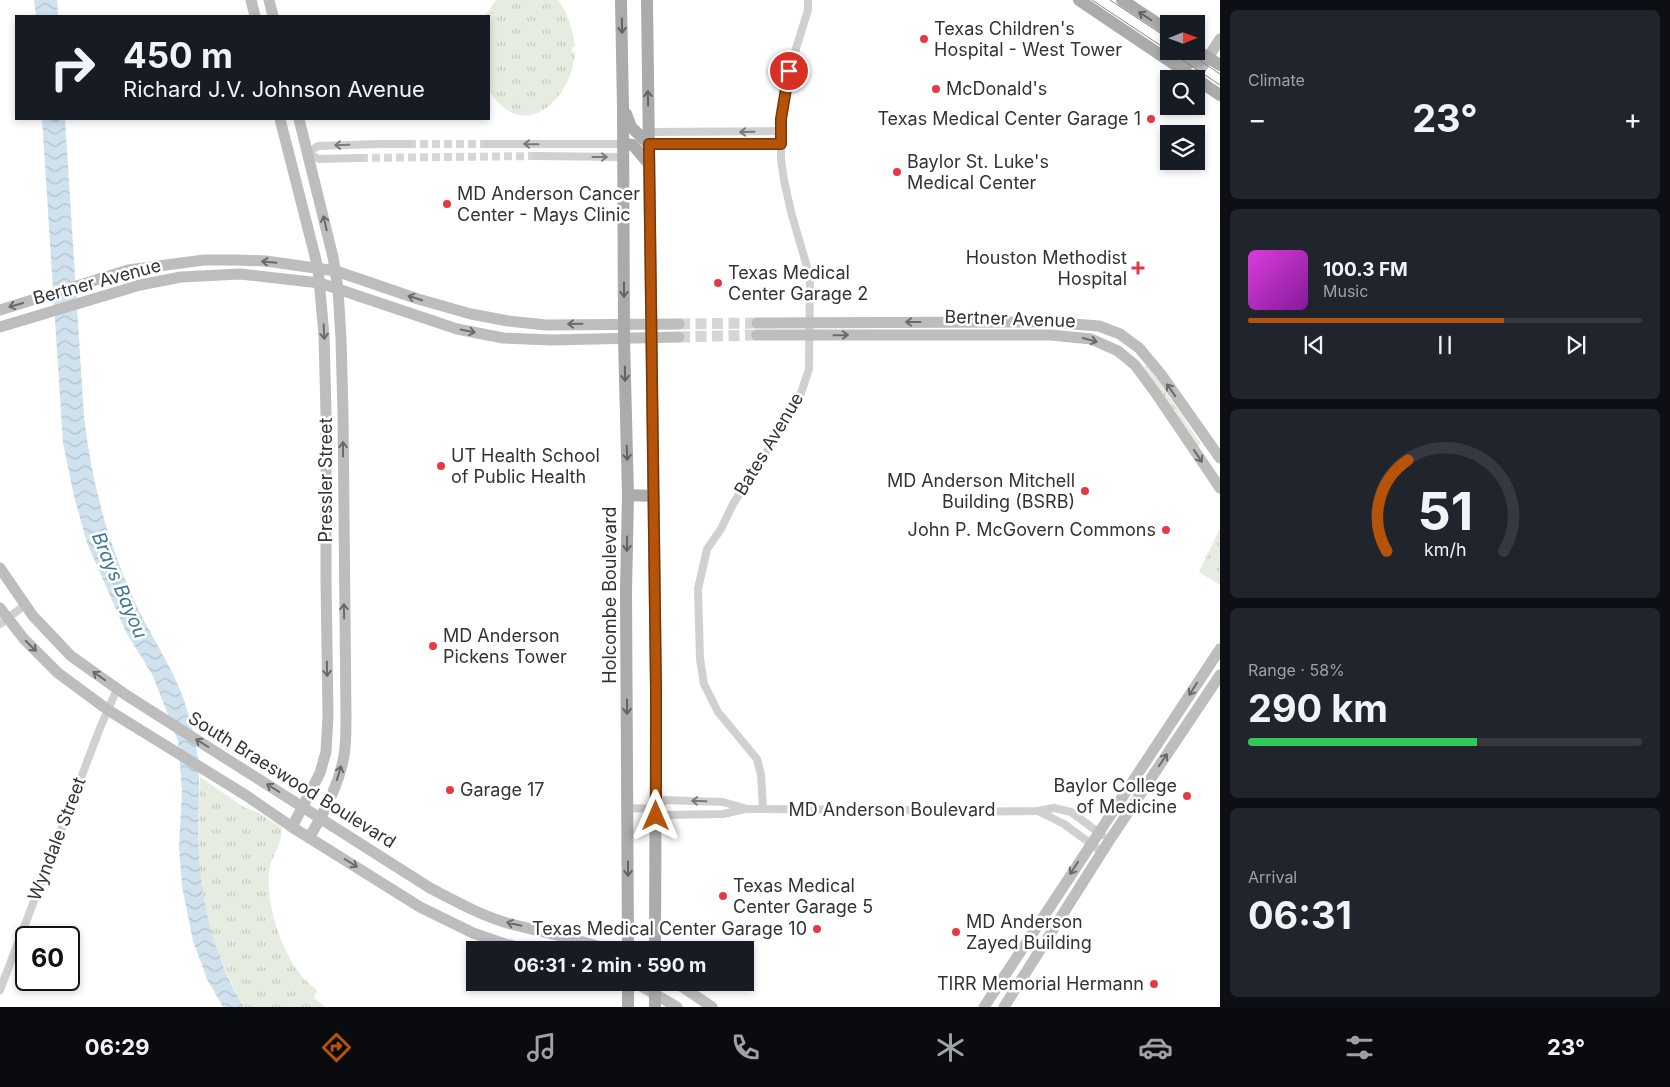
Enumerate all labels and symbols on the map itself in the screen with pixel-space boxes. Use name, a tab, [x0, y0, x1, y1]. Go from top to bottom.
one-way arrow	[1139, 10, 1153, 20]
north arrow	[1160, 15, 1205, 60]
one-way arrow	[617, 17, 626, 33]
place label: Texas Children's Hospital - West Tower	[934, 18, 1122, 60]
marker: Texas Children's Hospital - West Tower	[918, 33, 930, 45]
pin	[768, 50, 810, 92]
place label: McDonald's	[946, 78, 1047, 99]
marker: McDonald's	[930, 83, 942, 95]
one-way arrow	[643, 90, 653, 106]
place label: Texas Medical Center Garage 1	[877, 108, 1141, 129]
marker: Texas Medical Center Garage 1	[1145, 113, 1157, 125]
one-way arrow	[740, 127, 756, 137]
one-way arrow	[524, 139, 540, 149]
one-way arrow	[334, 141, 350, 150]
place label: Baylor St. Luke's Medical Center	[907, 151, 1049, 193]
one-way arrow	[592, 152, 608, 162]
marker: Baylor St. Luke's Medical Center	[891, 166, 903, 178]
place label: MD Anderson Cancer Center - Mays Clinic	[457, 183, 640, 225]
marker: MD Anderson Cancer Center - Mays Clinic	[441, 198, 453, 210]
one-way arrow	[320, 216, 329, 232]
place label: Houston Methodist Hospital	[966, 247, 1127, 289]
street label: Bertner Avenue	[31, 254, 163, 309]
one-way arrow	[262, 257, 278, 267]
marker: Houston Methodist Hospital	[1131, 261, 1145, 275]
place label: Texas Medical Center Garage 2	[728, 262, 868, 304]
marker: Texas Medical Center Garage 2	[712, 277, 724, 289]
one-way arrow	[620, 281, 629, 297]
one-way arrow	[408, 293, 424, 302]
one-way arrow	[9, 301, 25, 311]
street label: Bertner Avenue	[944, 306, 1076, 331]
one-way arrow	[905, 317, 922, 327]
one-way arrow	[567, 319, 584, 329]
one-way arrow	[319, 324, 328, 340]
one-way arrow	[459, 327, 475, 336]
one-way arrow	[832, 330, 848, 339]
one-way arrow	[1082, 336, 1098, 346]
one-way arrow	[620, 366, 630, 382]
one-way arrow	[1166, 383, 1176, 397]
street label: Bates Avenue	[730, 389, 807, 499]
street label: Pressler Street	[315, 417, 336, 542]
one-way arrow	[338, 441, 348, 458]
one-way arrow	[622, 444, 632, 461]
place label: UT Health School of Public Health	[451, 445, 600, 487]
one-way arrow	[1193, 448, 1203, 462]
marker: UT Health School of Public Health	[435, 460, 447, 472]
place label: MD Anderson Mitchell Building (BSRB)	[887, 470, 1075, 512]
marker: MD Anderson Mitchell Building (BSRB)	[1079, 485, 1091, 497]
street label: Holcombe Boulevard	[599, 506, 620, 684]
place label: John P. McGovern Commons	[908, 519, 1156, 540]
marker: John P. McGovern Commons	[1160, 524, 1172, 536]
water label: Brays Bayou	[87, 528, 152, 642]
one-way arrow	[622, 536, 632, 552]
one-way arrow	[339, 604, 349, 620]
place label: MD Anderson Pickens Tower	[443, 625, 567, 667]
one-way arrow	[25, 640, 37, 652]
marker: MD Anderson Pickens Tower	[427, 640, 439, 652]
one-way arrow	[323, 661, 332, 677]
one-way arrow	[92, 671, 106, 681]
one-way arrow	[1188, 682, 1198, 696]
one-way arrow	[622, 698, 632, 714]
street label: South Braeswood Boulevard	[185, 707, 400, 852]
one-way arrow	[196, 738, 210, 748]
one-way arrow	[1158, 753, 1168, 767]
one-way arrow	[334, 765, 344, 781]
street label: Wyndale Street	[23, 774, 90, 903]
place label: Baylor College of Medicine	[1053, 775, 1177, 817]
place label: Garage 17	[460, 779, 545, 800]
one-way arrow	[267, 783, 281, 793]
marker: Garage 17	[444, 784, 456, 796]
position arrow	[629, 789, 681, 841]
marker: Baylor College of Medicine	[1181, 790, 1193, 802]
one-way arrow	[692, 796, 708, 805]
street label: MD Anderson Boulevard	[789, 799, 996, 820]
one-way arrow	[343, 859, 357, 869]
one-way arrow	[623, 860, 633, 877]
one-way arrow	[1069, 861, 1079, 875]
place label: Texas Medical Center Garage 5	[733, 875, 873, 917]
marker: Texas Medical Center Garage 5	[717, 890, 729, 902]
place label: MD Anderson Zayed Building	[966, 911, 1092, 953]
place label: Texas Medical Center Garage 10	[532, 918, 807, 939]
one-way arrow	[506, 919, 522, 928]
marker: Texas Medical Center Garage 10	[811, 923, 823, 935]
speed limit sign: 60	[15, 926, 80, 991]
marker: MD Anderson Zayed Building	[950, 926, 962, 938]
place label: TIRR Memorial Hermann	[937, 973, 1144, 994]
marker: TIRR Memorial Hermann	[1148, 978, 1160, 990]

